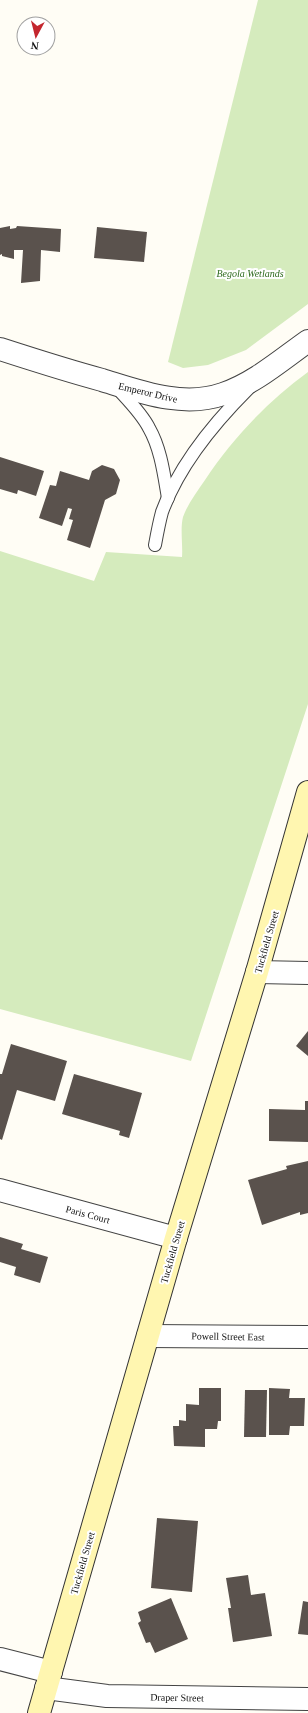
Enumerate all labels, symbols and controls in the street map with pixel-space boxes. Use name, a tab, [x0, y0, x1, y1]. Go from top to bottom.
north arrow	[16, 16, 56, 56]
text: N	[30, 39, 39, 52]
park label: Begola Wetlands	[216, 268, 284, 279]
street label: Emperor Drive	[117, 380, 179, 405]
street label: Tuckfield Street	[252, 909, 281, 975]
street label: Paris Court	[65, 1203, 111, 1226]
street label: Tuckfield Street	[158, 1219, 187, 1285]
street label: Powell Street East	[191, 1330, 265, 1343]
street label: Tuckfield Street	[68, 1530, 97, 1596]
street label: Draper Street	[150, 1692, 204, 1703]

